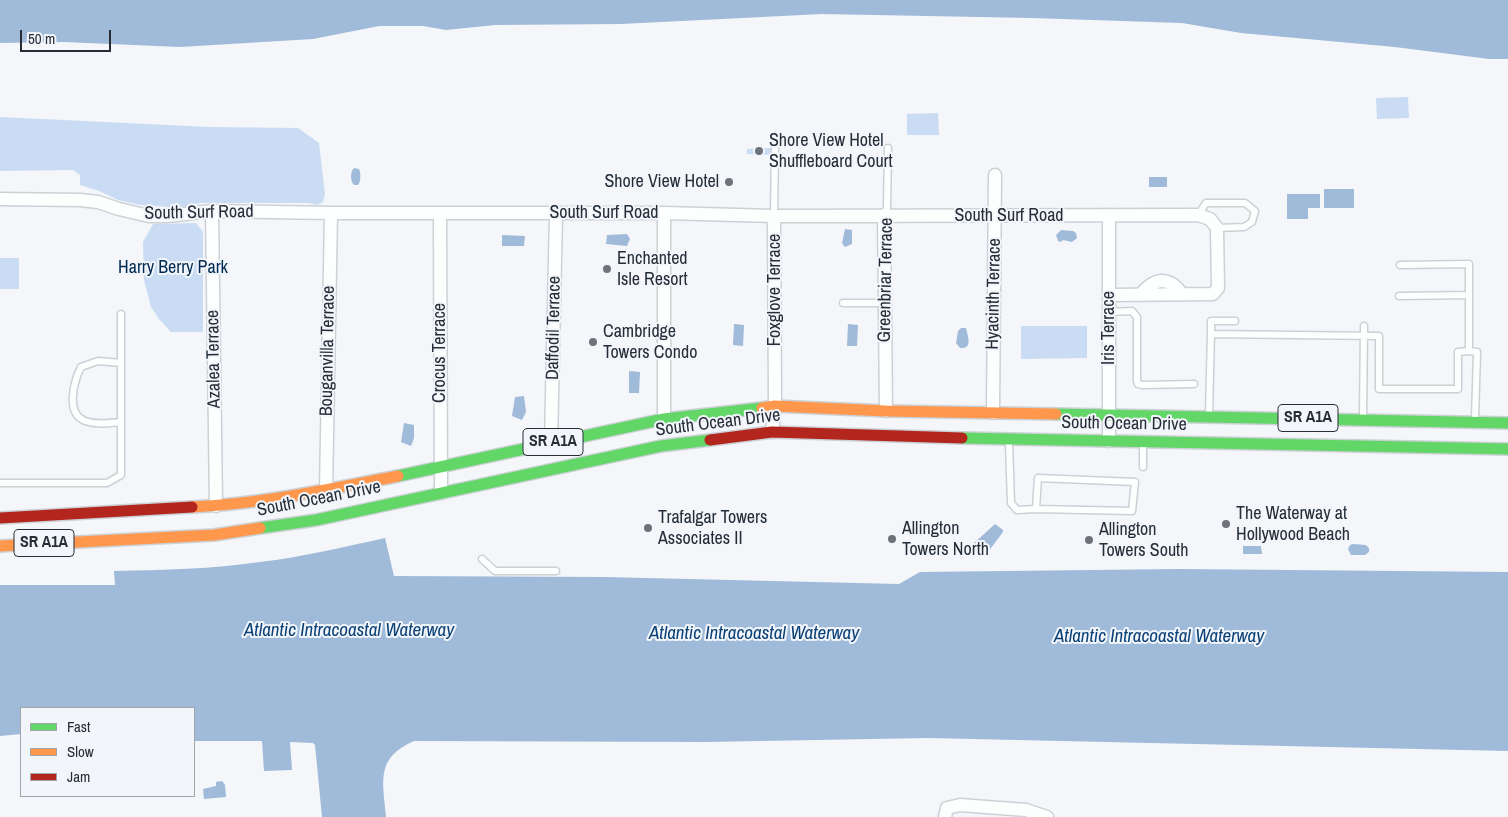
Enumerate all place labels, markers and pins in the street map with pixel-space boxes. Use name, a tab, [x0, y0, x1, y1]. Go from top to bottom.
place label: Shore View Hotel Shuffleboard Court	[769, 130, 893, 172]
marker: Shore View Hotel Shuffleboard Court	[753, 145, 765, 157]
place label: Shore View Hotel	[604, 171, 719, 193]
marker: Shore View Hotel	[723, 176, 735, 188]
place label: Enchanted Isle Resort	[617, 248, 688, 290]
marker: Enchanted Isle Resort	[601, 263, 613, 275]
place label: Cambridge Towers Condo	[603, 321, 697, 364]
marker: Cambridge Towers Condo	[587, 336, 599, 348]
place label: The Waterway at Hollywood Beach	[1236, 503, 1350, 546]
place label: Trafalgar Towers Associates II	[658, 507, 767, 550]
place label: Allington Towers North	[902, 518, 989, 560]
marker: The Waterway at Hollywood Beach	[1220, 518, 1232, 530]
place label: Allington Towers South	[1099, 519, 1188, 562]
marker: Trafalgar Towers Associates II	[642, 522, 654, 534]
marker: Allington Towers North	[886, 533, 898, 545]
marker: Allington Towers South	[1083, 534, 1095, 546]

